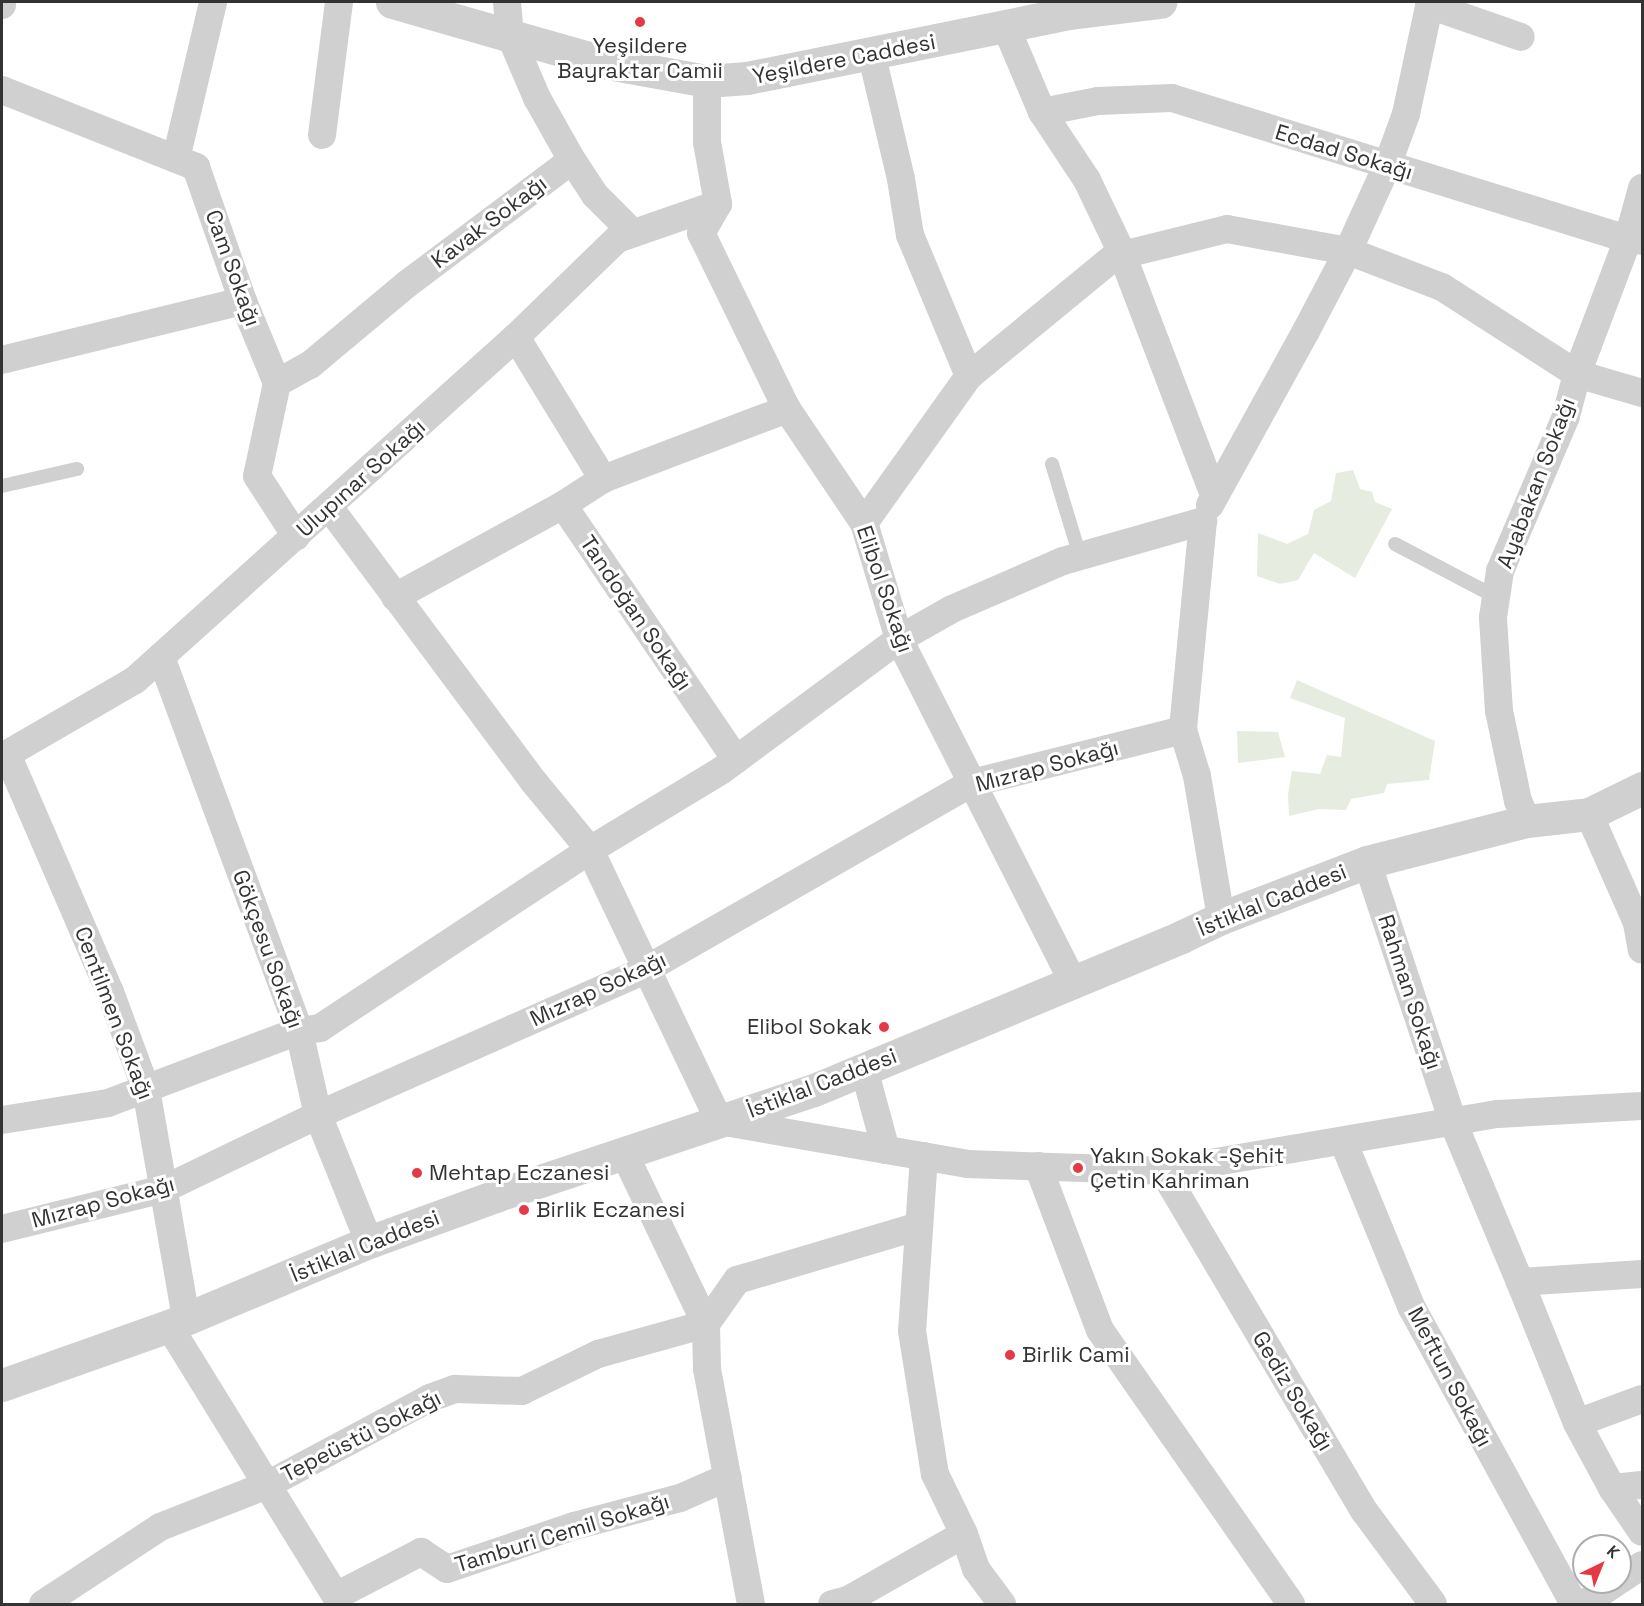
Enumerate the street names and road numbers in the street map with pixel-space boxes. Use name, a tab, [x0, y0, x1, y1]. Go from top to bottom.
street label: Yeşildere Caddesi	[750, 28, 938, 90]
street label: Ecdad Sokağı	[1272, 119, 1416, 185]
street label: Kavak Sokağı	[426, 170, 552, 274]
street label: Cam Sokağı	[200, 206, 266, 330]
street label: Ayabakan Sokağı	[1491, 394, 1581, 572]
street label: Ulupınar Sokağı	[291, 413, 431, 543]
street label: Elibol Sokağı	[851, 522, 919, 656]
street label: Tandoğan Sokağı	[574, 530, 698, 696]
street label: Mızrap Sokağı	[973, 734, 1121, 798]
street label: İstiklal Caddesi	[1194, 858, 1350, 942]
street label: Gökçesu Sokağı	[227, 866, 309, 1032]
street label: Rahman Sokağı	[1373, 911, 1447, 1073]
street label: Centilmen Sokağı	[69, 923, 159, 1103]
street label: Mızrap Sokağı	[526, 946, 670, 1032]
street label: İstiklal Caddesi	[744, 1042, 900, 1124]
street label: Mızrap Sokağı	[29, 1170, 177, 1234]
street label: İstiklal Caddesi	[287, 1204, 443, 1288]
street label: Meftun Sokağı	[1402, 1303, 1498, 1451]
street label: Gediz Sokağı	[1247, 1326, 1339, 1456]
street label: Tepeüstü Sokağı	[277, 1384, 445, 1488]
street label: Tamburi Cemil Sokağı	[452, 1488, 672, 1578]

